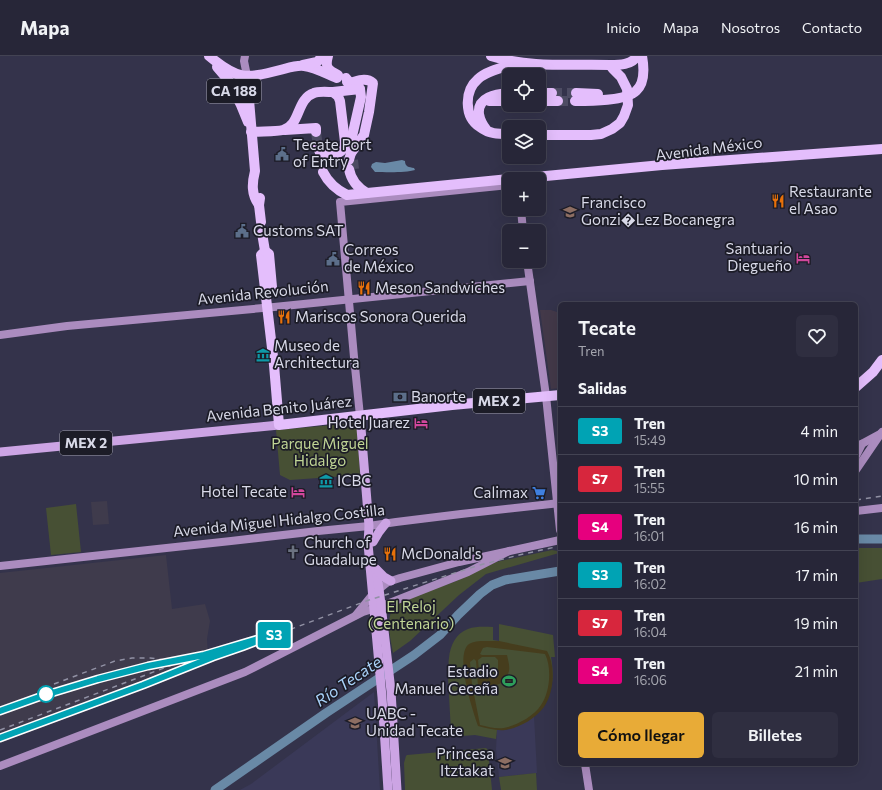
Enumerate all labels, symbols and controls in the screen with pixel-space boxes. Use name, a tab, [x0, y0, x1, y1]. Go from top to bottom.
text: Mapa	[20, 16, 69, 39]
text: Inicio	[606, 19, 641, 36]
text: Mapa	[663, 19, 699, 36]
text: Nosotros	[721, 19, 780, 36]
text: Contacto	[802, 19, 862, 36]
map controls	[502, 68, 546, 268]
button: locate	[502, 68, 546, 112]
road number: CA 188	[207, 79, 261, 103]
button: layers	[502, 120, 546, 164]
street label: Avenida México	[654, 133, 763, 163]
place label: Tecate Port of Entry	[293, 135, 372, 170]
public building icon: Tecate Port of Entry	[274, 146, 290, 162]
button: +	[502, 172, 546, 216]
place label: Restaurante el Asao	[789, 182, 872, 217]
place label: Francisco Gonzi�Lez Bocanegra	[581, 193, 735, 228]
restaurant icon: Restaurante el Asao	[770, 193, 786, 209]
school or university icon: Francisco Gonzi�Lez Bocanegra	[562, 204, 578, 220]
place label: Customs SAT	[253, 221, 344, 239]
public building icon: Customs SAT	[234, 223, 250, 239]
button: −	[502, 224, 546, 268]
place label: Santuario Diegueño	[726, 239, 792, 274]
place label: Correos de México	[344, 240, 414, 275]
hotel icon: Santuario Diegueño	[795, 250, 811, 266]
public building icon: Correos de México	[325, 251, 341, 267]
street label: Avenida Revolución	[196, 276, 329, 308]
place label: Meson Sandwiches	[375, 278, 505, 296]
restaurant icon: Meson Sandwiches	[356, 280, 372, 296]
place label: Mariscos Sonora Querida	[295, 307, 466, 325]
restaurant icon: Mariscos Sonora Querida	[276, 309, 292, 325]
button: heart	[796, 315, 838, 357]
text: Tecate	[578, 316, 636, 339]
place label: Museo de Architectura	[274, 336, 360, 371]
text: Tren	[578, 343, 605, 359]
museum icon: Museo de Architectura	[255, 347, 271, 363]
text: Salidas	[578, 379, 627, 397]
place label: Banorte	[411, 387, 466, 405]
bank icon: Banorte	[392, 389, 408, 405]
road number: MEX 2	[473, 389, 525, 413]
street label: Avenida Benito Juárez	[205, 391, 353, 425]
place label: Hotel Juarez	[328, 413, 410, 431]
text: Tren	[634, 414, 665, 432]
hotel icon: Hotel Juarez	[413, 415, 429, 431]
text: S3	[592, 422, 608, 439]
text: 4 min	[801, 422, 838, 440]
road number: MEX 2	[60, 431, 112, 455]
text: 15:49	[634, 432, 666, 448]
park label: Parque Miguel Hidalgo	[271, 434, 369, 469]
text: Tren	[634, 462, 665, 480]
text: S7	[592, 470, 608, 487]
text: 10 min	[793, 470, 838, 488]
place label: ICBC	[337, 471, 371, 489]
museum icon: ICBC	[318, 473, 334, 489]
text: 15:55	[634, 480, 665, 496]
place label: Hotel Tecate	[201, 482, 287, 500]
place label: Calimax	[473, 483, 528, 501]
hotel icon: Hotel Tecate	[290, 484, 306, 500]
supermarket icon: Calimax	[531, 485, 547, 501]
street label: Avenida Miguel Hidalgo Costilla	[172, 500, 386, 540]
text: Tren	[634, 510, 665, 528]
text: S4	[592, 518, 609, 535]
text: 16 min	[794, 518, 838, 536]
text: 16:01	[634, 528, 665, 544]
place label: Church of Guadalupe	[304, 533, 377, 568]
church icon: Church of Guadalupe	[285, 544, 301, 560]
place label: McDonald's	[401, 544, 482, 562]
restaurant icon: McDonald's	[382, 546, 398, 562]
text: Tren	[634, 558, 665, 576]
text: S3	[592, 566, 608, 583]
text: 17 min	[795, 566, 838, 584]
text: 16:02	[634, 576, 666, 592]
park label: El Reloj (Centenario)	[368, 597, 454, 632]
text: Tren	[634, 606, 665, 624]
text: S7	[592, 614, 608, 631]
text: 19 min	[794, 614, 838, 632]
line badge: S3	[256, 622, 292, 648]
text: 16:04	[634, 624, 667, 640]
text: S3	[266, 626, 282, 643]
water label: Río Tecate	[311, 651, 385, 710]
text: Tren	[634, 654, 665, 672]
place label: Estadio Manuel Ceceña	[394, 662, 498, 697]
text: S4	[592, 662, 609, 679]
text: 21 min	[795, 662, 838, 680]
text: 16:06	[634, 672, 667, 688]
sports icon: Estadio Manuel Ceceña	[501, 673, 517, 689]
unlabelled marker	[37, 685, 55, 703]
place label: UABC - Unidad Tecate	[366, 704, 463, 739]
button: Cómo llegar	[578, 712, 704, 758]
button: Billetes	[712, 712, 838, 758]
school or university icon: UABC - Unidad Tecate	[347, 715, 363, 731]
place label: Princesa Itztakat	[436, 744, 494, 779]
school or university icon: Princesa Itztakat	[497, 755, 513, 771]

